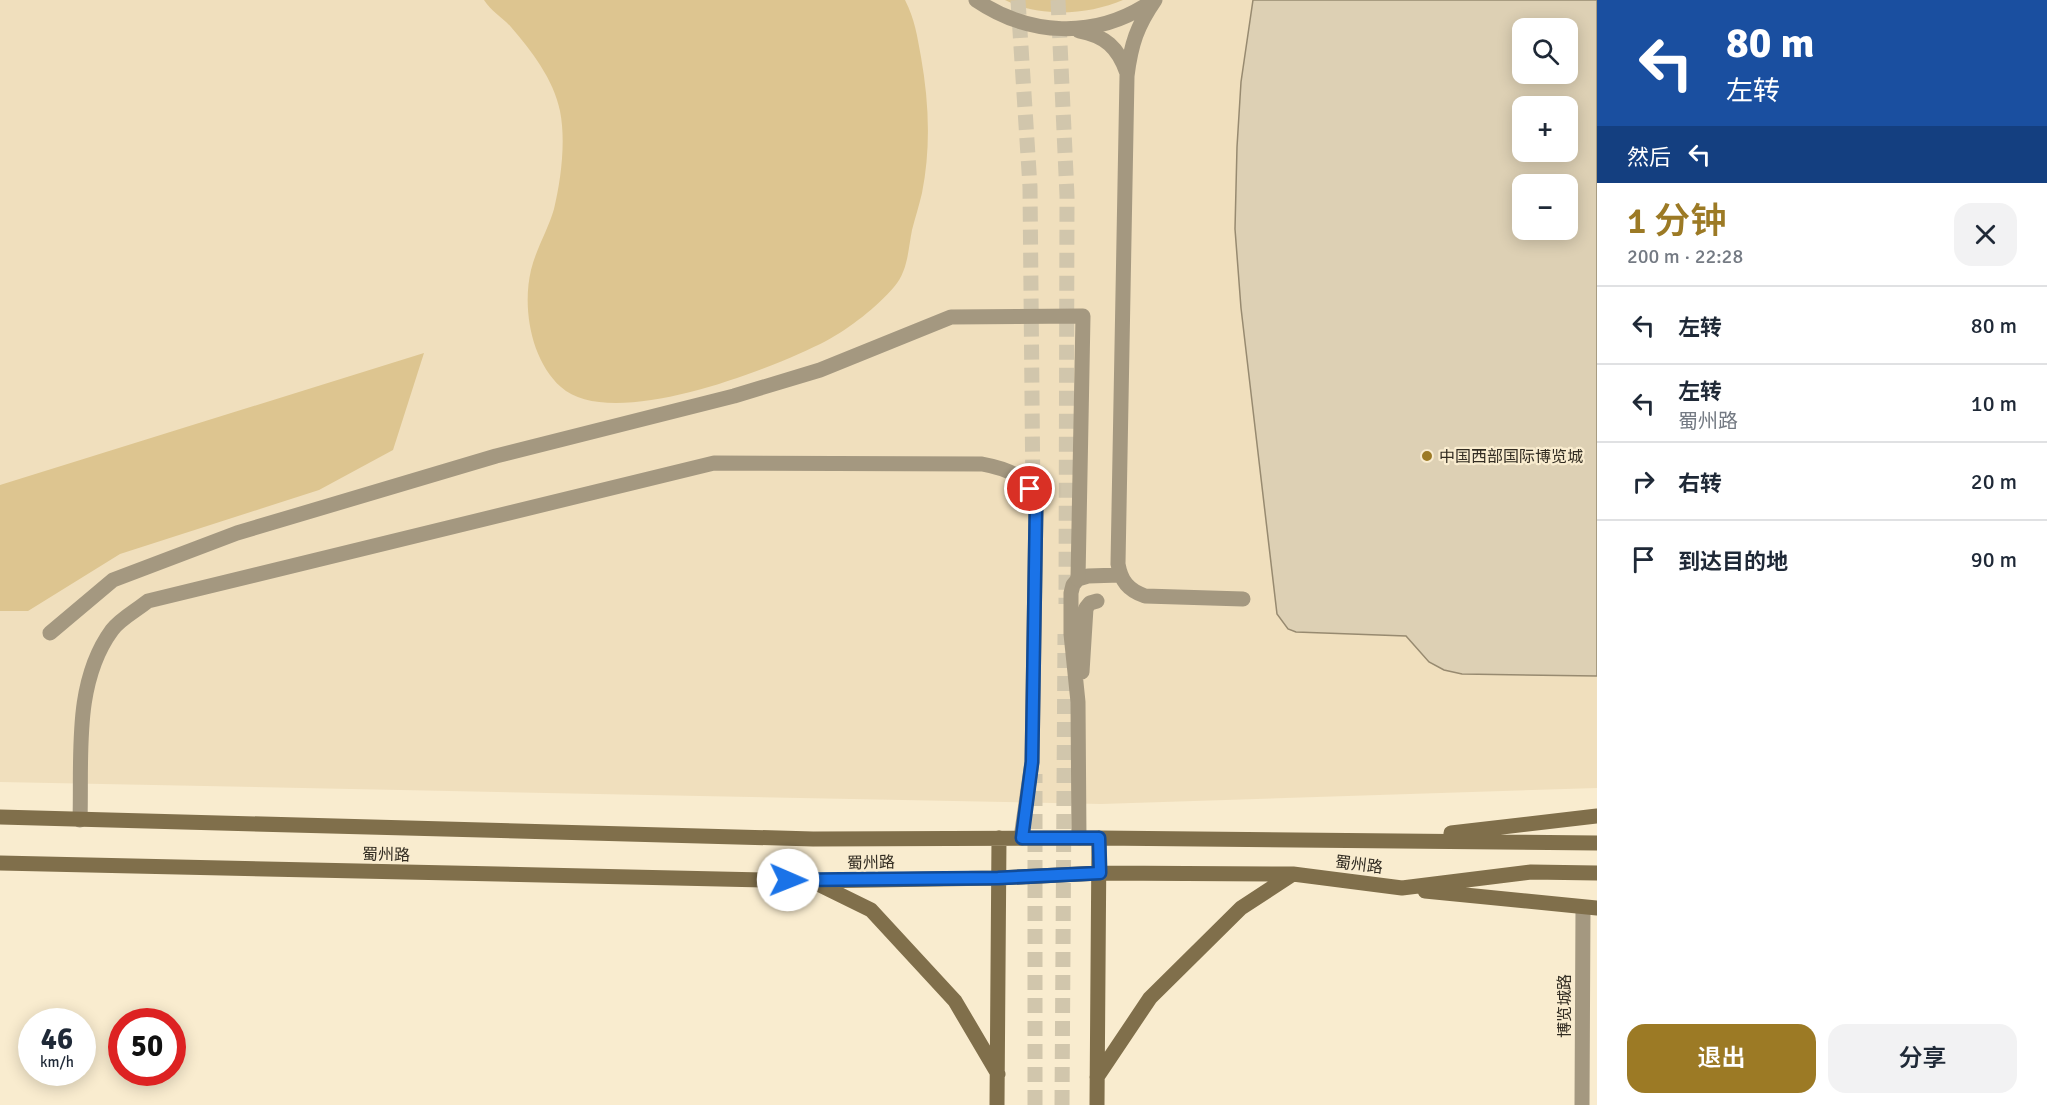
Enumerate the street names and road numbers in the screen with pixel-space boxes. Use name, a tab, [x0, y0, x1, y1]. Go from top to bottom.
street label: 蜀州路	[362, 845, 410, 865]
street label: 蜀州路	[1334, 852, 1384, 878]
street label: 蜀州路	[847, 853, 895, 873]
street label: 博览城路	[1555, 974, 1575, 1038]

